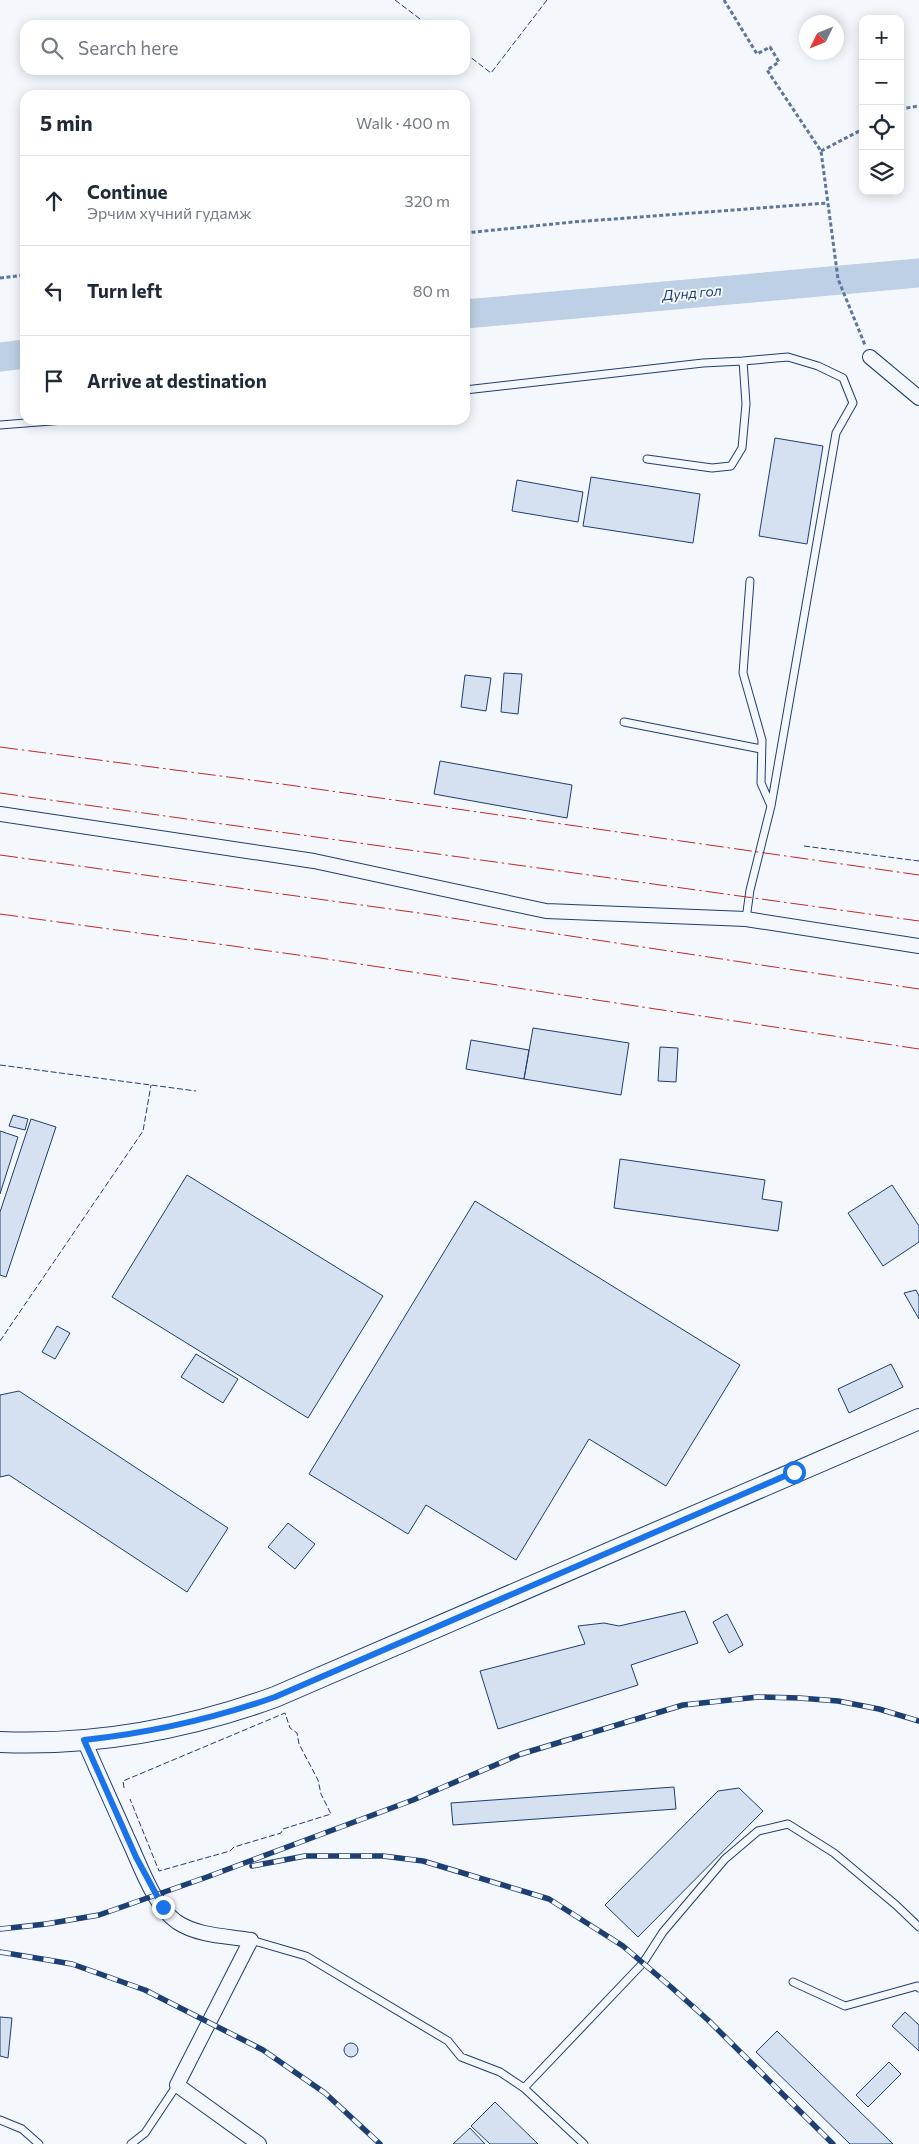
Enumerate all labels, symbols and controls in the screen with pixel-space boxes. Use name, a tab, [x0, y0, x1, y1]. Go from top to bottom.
north arrow	[799, 15, 844, 60]
map controls	[859, 15, 904, 195]
button: +	[859, 15, 904, 60]
search box	[20, 20, 470, 75]
icon: search	[38, 34, 66, 62]
text: Search here	[78, 36, 178, 59]
button: −	[859, 60, 904, 105]
button: locate	[859, 105, 904, 150]
text: 5 min	[40, 110, 93, 135]
text: Walk · 400 m	[356, 113, 450, 132]
button: layers	[859, 150, 904, 195]
text: Continue	[87, 180, 167, 203]
icon: ahead	[40, 187, 68, 215]
text: 320 m	[405, 191, 450, 210]
text: Эрчим хүчний гудамж	[87, 203, 252, 222]
icon: left	[40, 277, 68, 305]
text: Turn left	[87, 279, 162, 302]
text: 80 m	[413, 281, 450, 300]
water label: Дунд гол	[660, 281, 722, 304]
icon: arrive	[40, 367, 68, 395]
text: Arrive at destination	[87, 369, 267, 392]
route start	[783, 1461, 806, 1484]
route end	[152, 1896, 175, 1919]

